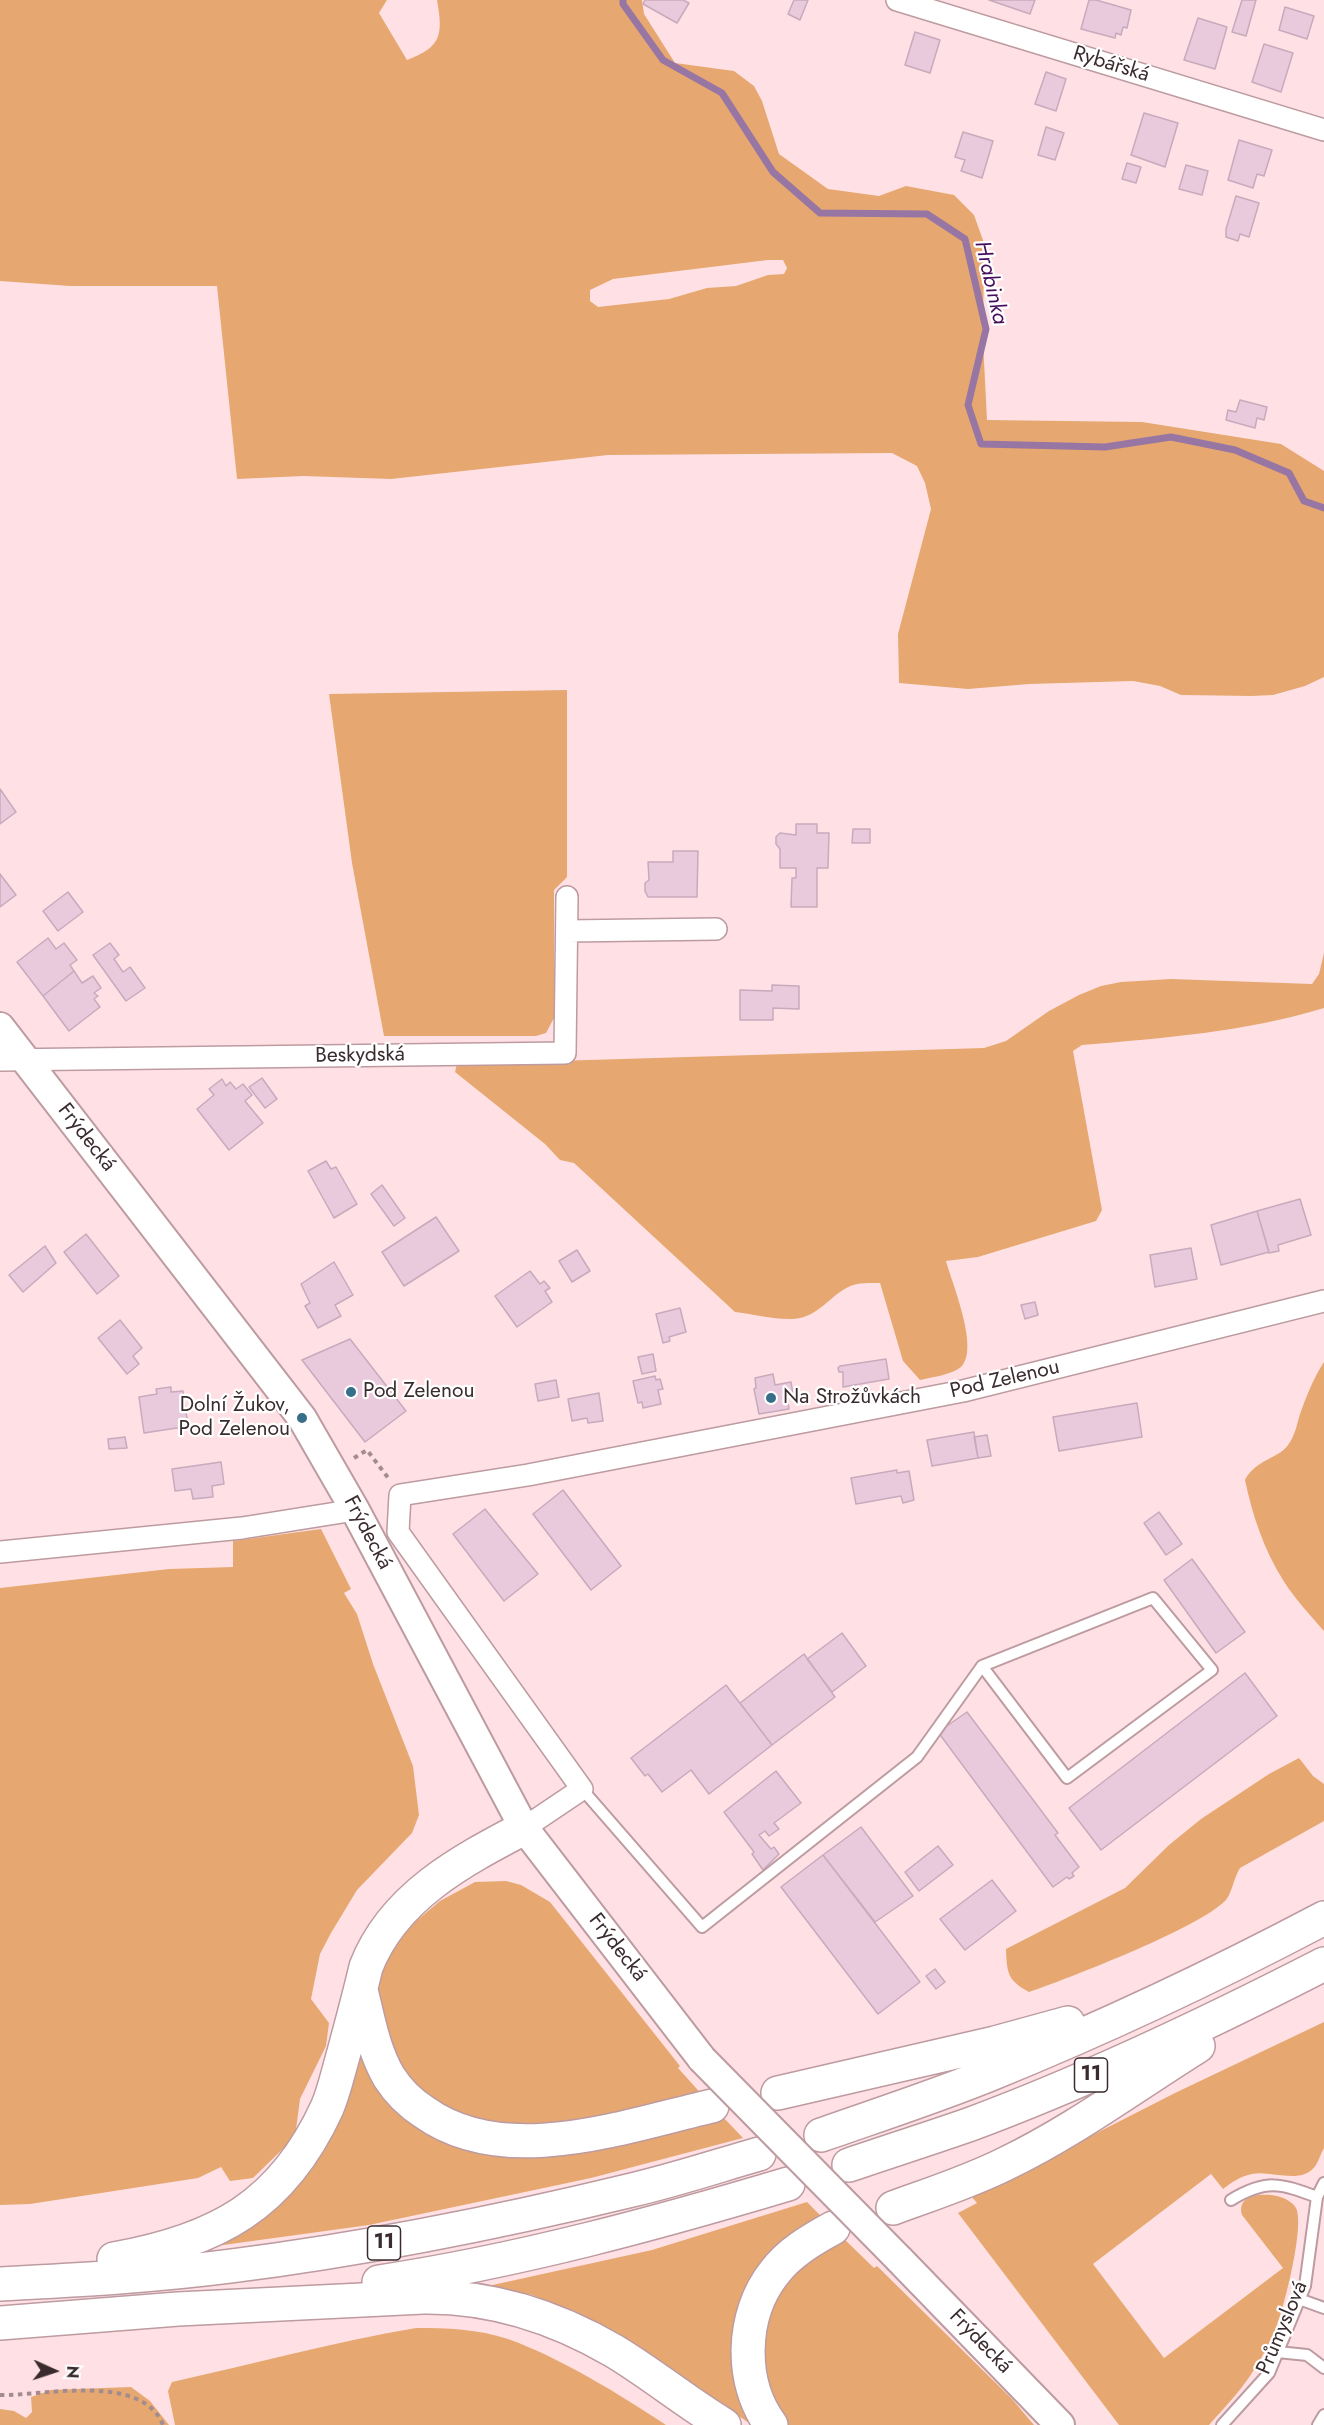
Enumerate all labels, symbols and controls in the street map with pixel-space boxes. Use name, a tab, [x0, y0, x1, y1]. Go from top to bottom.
street label: Rybářská	[1070, 42, 1152, 88]
water label: Hrabinka	[968, 239, 1012, 327]
street label: Beskydská	[315, 1043, 405, 1069]
street label: Frýdecká	[52, 1099, 120, 1177]
street label: Pod Zelenou	[948, 1355, 1062, 1405]
place label: Pod Zelenou	[363, 1379, 474, 1405]
marker: Pod Zelenou	[344, 1385, 358, 1399]
place label: Na Strožůvkách	[783, 1385, 921, 1411]
marker: Na Strožůvkách	[764, 1391, 778, 1405]
place label: Dolní Žukov, Pod Zelenou	[179, 1393, 290, 1443]
marker: Dolní Žukov, Pod Zelenou	[295, 1411, 309, 1425]
street label: Frýdecká	[337, 1492, 397, 1574]
street label: Frýdecká	[583, 1909, 651, 1987]
road number: 11	[1074, 2058, 1108, 2092]
road number: 11	[368, 2226, 400, 2260]
street label: Průmyslová	[1252, 2278, 1314, 2378]
street label: Frýdecká	[943, 2305, 1017, 2379]
north arrow	[24, 2341, 84, 2401]
text: N	[61, 2365, 84, 2379]

